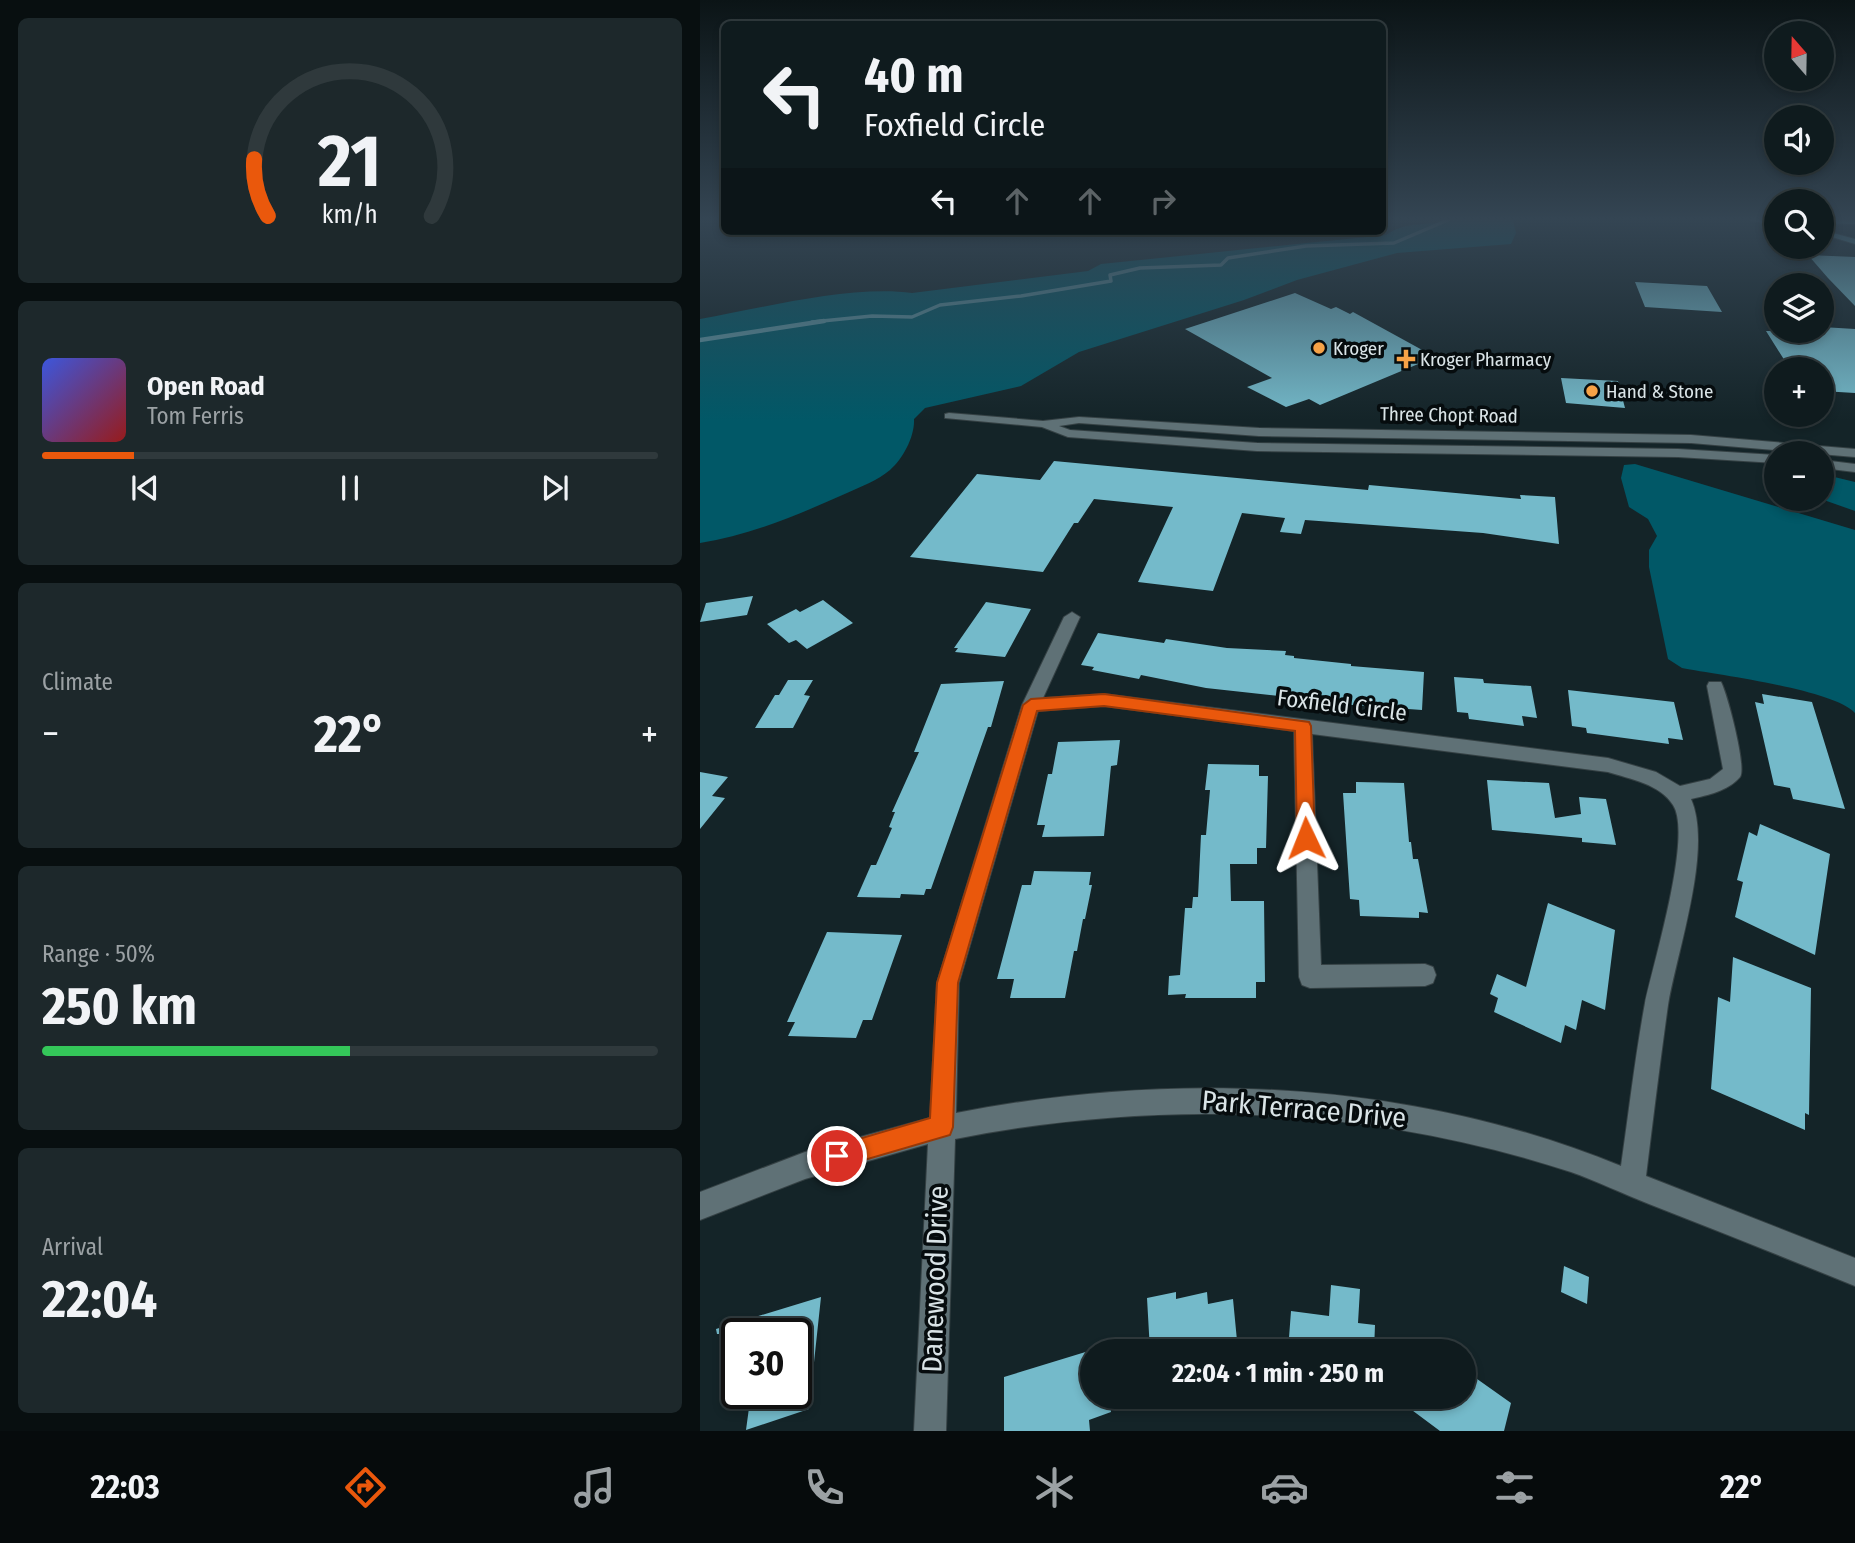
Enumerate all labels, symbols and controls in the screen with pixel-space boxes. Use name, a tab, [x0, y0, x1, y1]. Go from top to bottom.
north arrow	[1764, 21, 1834, 91]
map controls	[1764, 21, 1834, 511]
text: 40 m	[864, 46, 964, 105]
icon: left	[749, 49, 840, 140]
button: sound	[1764, 105, 1834, 175]
text: Foxfield Circle	[864, 106, 1045, 144]
text: 21	[317, 119, 382, 206]
icon: left	[925, 182, 963, 220]
icon: ahead	[998, 182, 1036, 220]
icon: ahead	[1071, 182, 1109, 220]
icon: right	[1144, 182, 1182, 220]
button: search	[1764, 189, 1834, 259]
text: km/h	[322, 200, 378, 230]
button: layers	[1764, 273, 1834, 343]
place label: Kroger	[1333, 337, 1384, 360]
marker: Kroger	[1311, 340, 1327, 356]
place label: Kroger Pharmacy	[1420, 348, 1552, 371]
marker: Kroger Pharmacy	[1398, 351, 1414, 367]
button: +	[1764, 357, 1834, 427]
text: Open Road	[147, 371, 265, 402]
place label: Hand & Stone	[1606, 380, 1713, 403]
marker: Hand & Stone	[1584, 383, 1600, 399]
text: Tom Ferris	[147, 402, 244, 430]
street label: Three Chopt Road	[1380, 402, 1518, 428]
button: −	[1764, 441, 1834, 511]
icon: previous	[126, 469, 164, 507]
icon: pause	[331, 469, 369, 507]
icon: next	[536, 469, 574, 507]
text: Climate	[42, 668, 113, 696]
street label: Foxfield Circle	[1276, 683, 1408, 727]
text: 22°	[314, 703, 386, 766]
text: −	[42, 711, 59, 757]
text: +	[641, 711, 658, 757]
position arrow	[1269, 801, 1343, 875]
text: Range · 50%	[42, 940, 155, 968]
text: 250 km	[42, 975, 197, 1038]
street label: Park Terrace Drive	[1200, 1084, 1408, 1134]
pin	[807, 1126, 867, 1186]
icon: arrive	[818, 1137, 856, 1175]
street label: Danewood Drive	[915, 1185, 955, 1373]
text: Arrival	[42, 1233, 103, 1261]
text: 22:04	[42, 1268, 157, 1331]
speed limit sign: 30	[721, 1318, 812, 1409]
text: 22:04 · 1 min · 250 m	[1172, 1358, 1384, 1389]
icon: directions	[341, 1463, 390, 1512]
icon: music	[570, 1463, 619, 1512]
icon: phone	[800, 1463, 849, 1512]
icon: climate	[1030, 1463, 1079, 1512]
icon: car	[1260, 1463, 1309, 1512]
icon: filters	[1490, 1463, 1539, 1512]
text: 22:03	[90, 1468, 160, 1506]
text: 22°	[1720, 1468, 1765, 1506]

